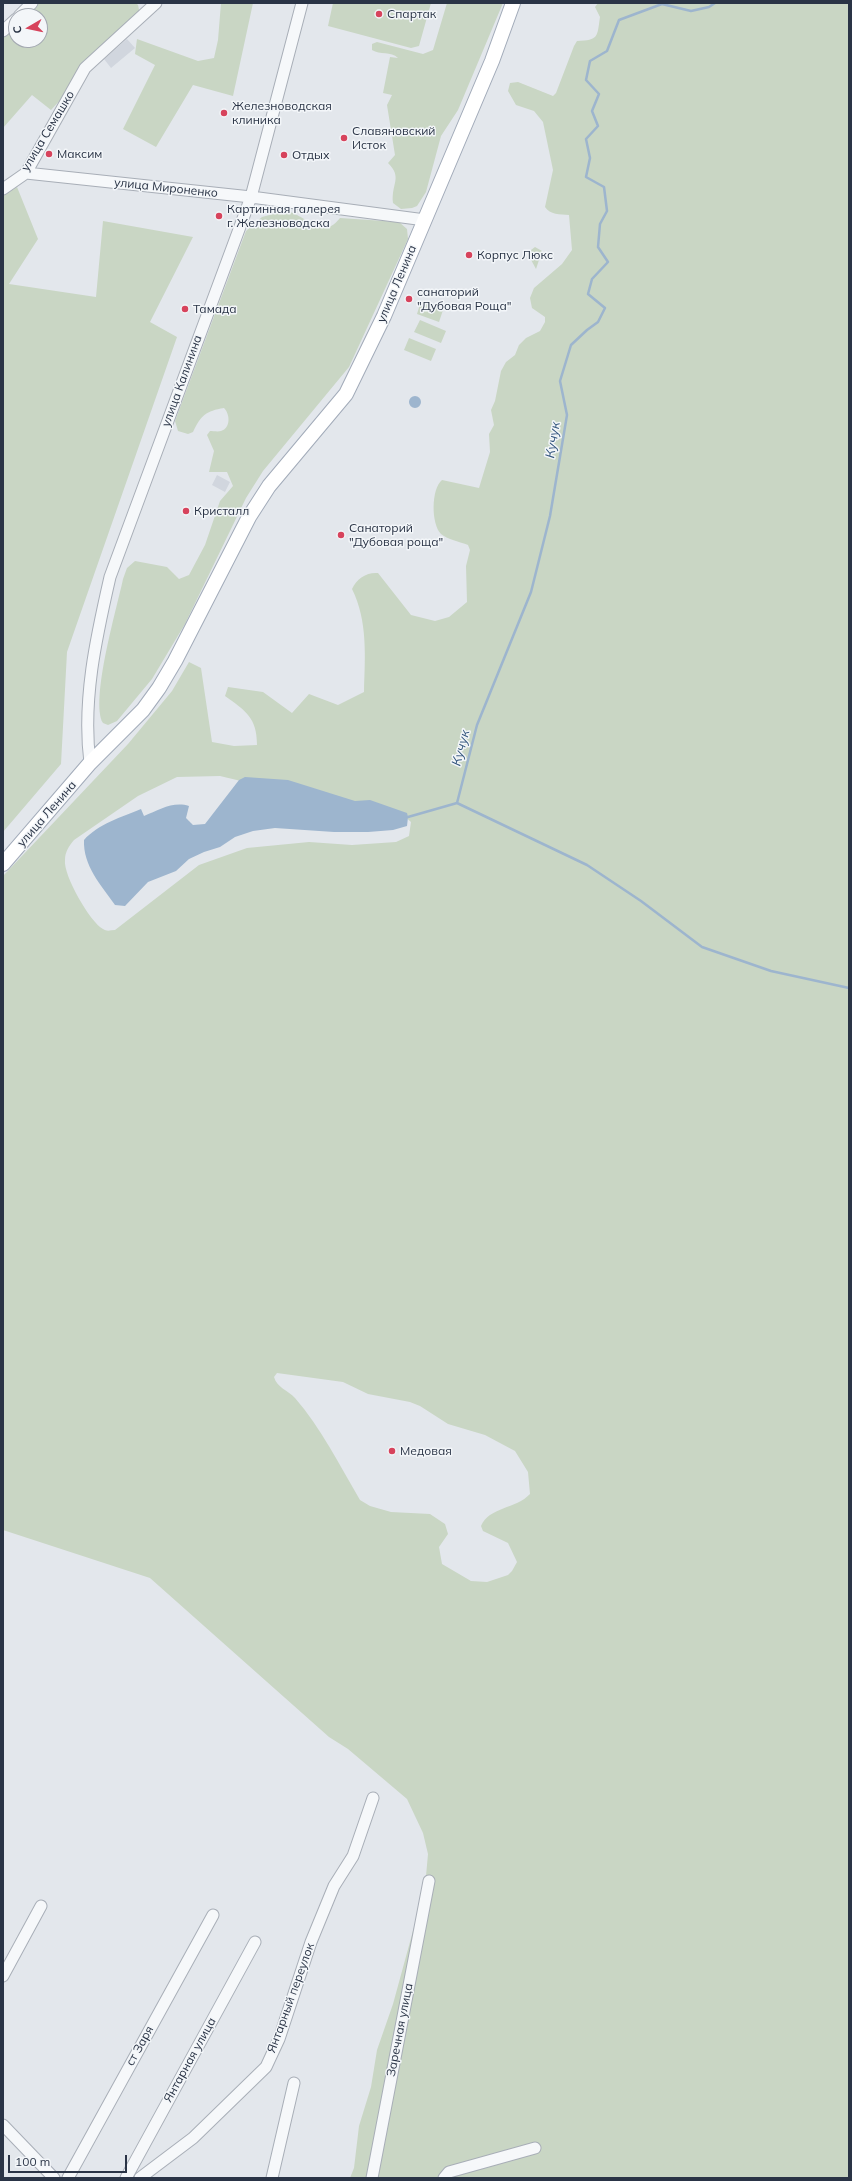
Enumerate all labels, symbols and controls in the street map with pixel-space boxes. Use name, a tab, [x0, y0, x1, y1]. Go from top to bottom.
place label: Спартак	[387, 7, 436, 21]
north arrow	[8, 8, 48, 48]
marker: Спартак	[374, 9, 384, 19]
text: С	[10, 25, 25, 35]
street label: улица Семашко	[18, 88, 78, 174]
place label: Железноводская клиника	[232, 99, 332, 127]
marker: Железноводская клиника	[219, 108, 229, 118]
place label: Славяновский Исток	[352, 124, 435, 152]
marker: Славяновский Исток	[339, 133, 349, 143]
place label: Максим	[57, 147, 102, 161]
place label: Отдых	[292, 148, 329, 162]
marker: Максим	[44, 149, 54, 159]
marker: Отдых	[279, 150, 289, 160]
street label: улица Мироненко	[113, 175, 219, 201]
place label: Картинная галерея г. Железноводска	[227, 202, 340, 230]
marker: Картинная галерея г. Железноводска	[214, 211, 224, 221]
street label: улица Ленина	[374, 243, 420, 325]
place label: Корпус Люкс	[477, 248, 553, 262]
marker: Корпус Люкс	[464, 250, 474, 260]
place label: санаторий "Дубовая Роща"	[417, 285, 511, 313]
marker: санаторий "Дубовая Роща"	[404, 294, 414, 304]
place label: Тамада	[193, 302, 237, 316]
marker: Тамада	[180, 304, 190, 314]
street label: улица Калинина	[159, 333, 205, 429]
water label: Кучук	[542, 421, 564, 459]
place label: Кристалл	[194, 504, 249, 518]
marker: Кристалл	[181, 506, 191, 516]
place label: Санаторий "Дубовая роща"	[349, 521, 443, 549]
marker: Санаторий "Дубовая роща"	[336, 530, 346, 540]
water label: Кучук	[449, 728, 473, 768]
street label: улица Ленина	[14, 778, 80, 850]
place label: Медовая	[400, 1444, 452, 1458]
marker: Медовая	[387, 1446, 397, 1456]
street label: Янтарный переулок	[264, 1941, 318, 2055]
street label: Заречная улица	[384, 1982, 416, 2078]
street label: Янтарная улица	[161, 2015, 219, 2105]
street label: ст Заря	[123, 2023, 157, 2069]
scale bar	[10, 2147, 129, 2173]
text: 100 m	[15, 2154, 50, 2169]

